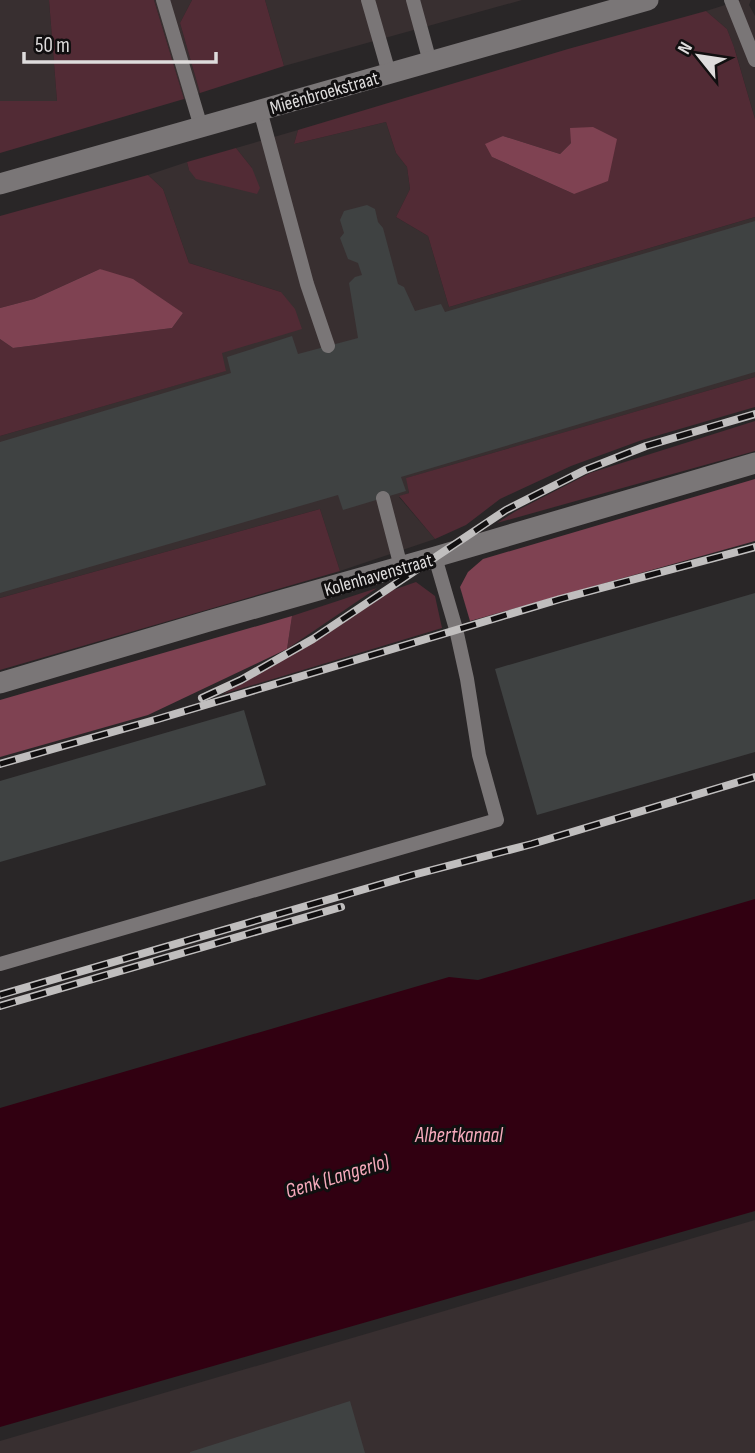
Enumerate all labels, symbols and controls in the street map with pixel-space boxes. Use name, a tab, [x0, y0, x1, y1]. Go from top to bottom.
scale bar	[24, 21, 217, 65]
north arrow	[664, 21, 734, 91]
text: 50 m	[35, 33, 70, 58]
text: N	[673, 38, 698, 58]
street label: Mieënbroekstraat	[267, 67, 382, 120]
street label: Kolenhavenstraat	[321, 549, 436, 602]
water label: Albertkanaal	[414, 1123, 504, 1148]
water label: Genk (Langerlo)	[282, 1149, 392, 1204]

